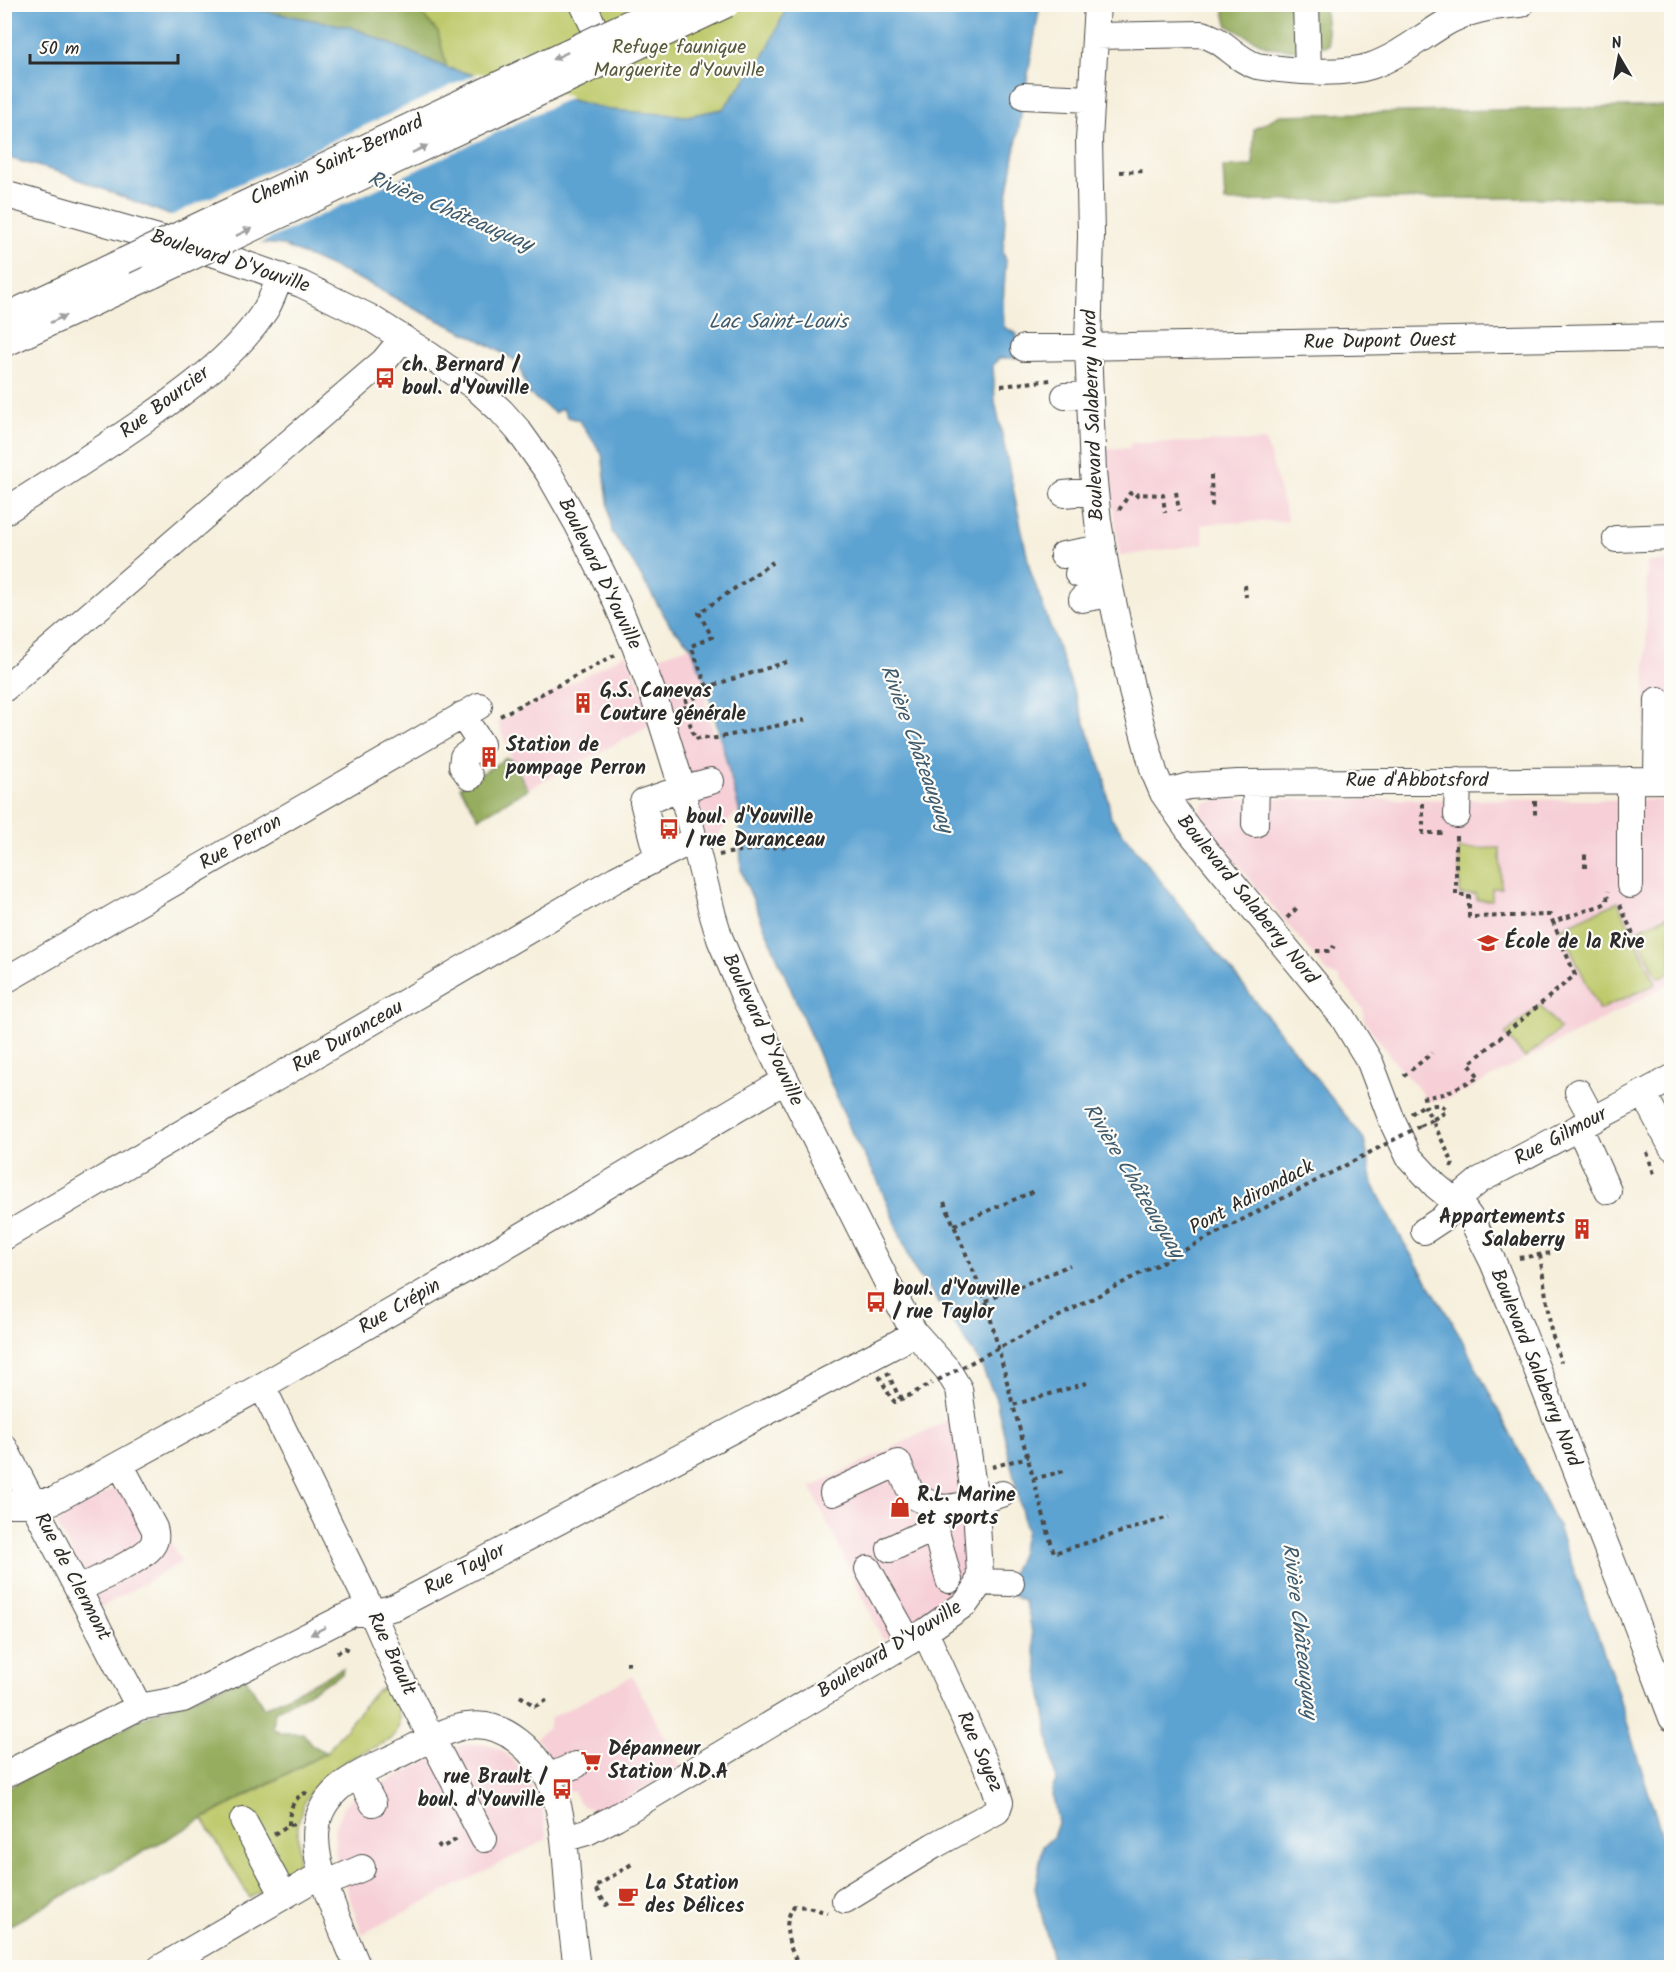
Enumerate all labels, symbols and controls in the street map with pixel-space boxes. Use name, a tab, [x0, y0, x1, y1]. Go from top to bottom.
scale bar	[30, 27, 178, 65]
north arrow	[1589, 27, 1649, 87]
text: N	[1610, 31, 1624, 57]
park label: Refuge faunique Marguerite d'Youville	[593, 32, 765, 87]
text: 50 m	[39, 35, 79, 64]
one-way arrow	[552, 52, 569, 61]
street label: Chemin Saint-Bernard	[245, 106, 430, 215]
one-way arrow	[412, 144, 429, 153]
water label: Rivière Châteauguay	[362, 162, 540, 263]
street label: Boulevard D'Youville	[146, 221, 314, 303]
one-way arrow	[235, 227, 252, 236]
water label: Lac Saint-Louis	[708, 306, 850, 339]
street label: Boulevard Salaberry Nord	[1074, 308, 1114, 521]
one-way arrow	[49, 314, 66, 323]
street label: Rue Dupont Ouest	[1303, 325, 1457, 359]
place label: ch. Bernard / boul. d'Youville	[402, 350, 529, 405]
street label: Rue Bourcier	[113, 358, 218, 448]
bus stop icon: ch. Bernard / boul. d'Youville	[373, 366, 397, 390]
street label: Boulevard D'Youville	[548, 492, 650, 656]
water label: Rivière Châteauguay	[870, 661, 963, 840]
place label: G.S. Canevas Couture générale	[600, 676, 746, 731]
building icon: G.S. Canevas Couture générale	[571, 691, 595, 715]
place label: Station de pompage Perron	[505, 730, 646, 785]
building icon: Station de pompage Perron	[477, 745, 501, 769]
street label: Rue d'Abbotsford	[1346, 765, 1489, 797]
place label: boul. d'Youville / rue Duranceau	[685, 802, 825, 857]
street label: Rue Perron	[194, 806, 288, 880]
street label: Boulevard Salaberry Nord	[1168, 808, 1327, 993]
bus stop icon: boul. d'Youville / rue Duranceau	[657, 817, 681, 841]
place label: École de la Rive	[1505, 927, 1645, 959]
school or university icon: École de la Rive	[1476, 931, 1500, 955]
street label: Boulevard D'Youville	[712, 948, 812, 1112]
street label: Rue Duranceau	[286, 992, 410, 1082]
water label: Rivière Châteauguay	[1073, 1097, 1194, 1268]
street label: Rue Gilmour	[1509, 1098, 1615, 1175]
street label: Pont Adirondack	[1184, 1151, 1321, 1244]
place label: Appartements Salaberry	[1439, 1202, 1566, 1257]
building icon: Appartements Salaberry	[1570, 1217, 1594, 1241]
street label: Boulevard Salaberry Nord	[1481, 1264, 1590, 1473]
street label: Rue Crépin	[353, 1270, 447, 1344]
place label: boul. d'Youville / rue Taylor	[892, 1274, 1020, 1329]
bus stop icon: boul. d'Youville / rue Taylor	[864, 1290, 888, 1314]
place label: R.L. Marine et sports	[917, 1480, 1016, 1535]
shop icon: R.L. Marine et sports	[888, 1495, 912, 1519]
street label: Rue de Clermont	[25, 1507, 119, 1647]
street label: Rue Taylor	[418, 1534, 513, 1605]
water label: Rivière Châteauguay	[1272, 1542, 1326, 1724]
street label: Boulevard D'Youville	[811, 1593, 969, 1707]
street label: Rue Brault	[358, 1607, 424, 1701]
one-way arrow	[310, 1626, 327, 1635]
street label: Rue Soyez	[947, 1707, 1011, 1798]
place label: Dépanneur Station N.D.A	[608, 1734, 728, 1789]
supermarket icon: Dépanneur Station N.D.A	[579, 1749, 603, 1773]
place label: rue Brault / boul. d'Youville	[418, 1762, 548, 1817]
bus stop icon: rue Brault / boul. d'Youville	[550, 1777, 574, 1801]
place label: La Station des Délices	[645, 1868, 745, 1923]
cafe icon: La Station des Délices	[616, 1884, 640, 1908]

